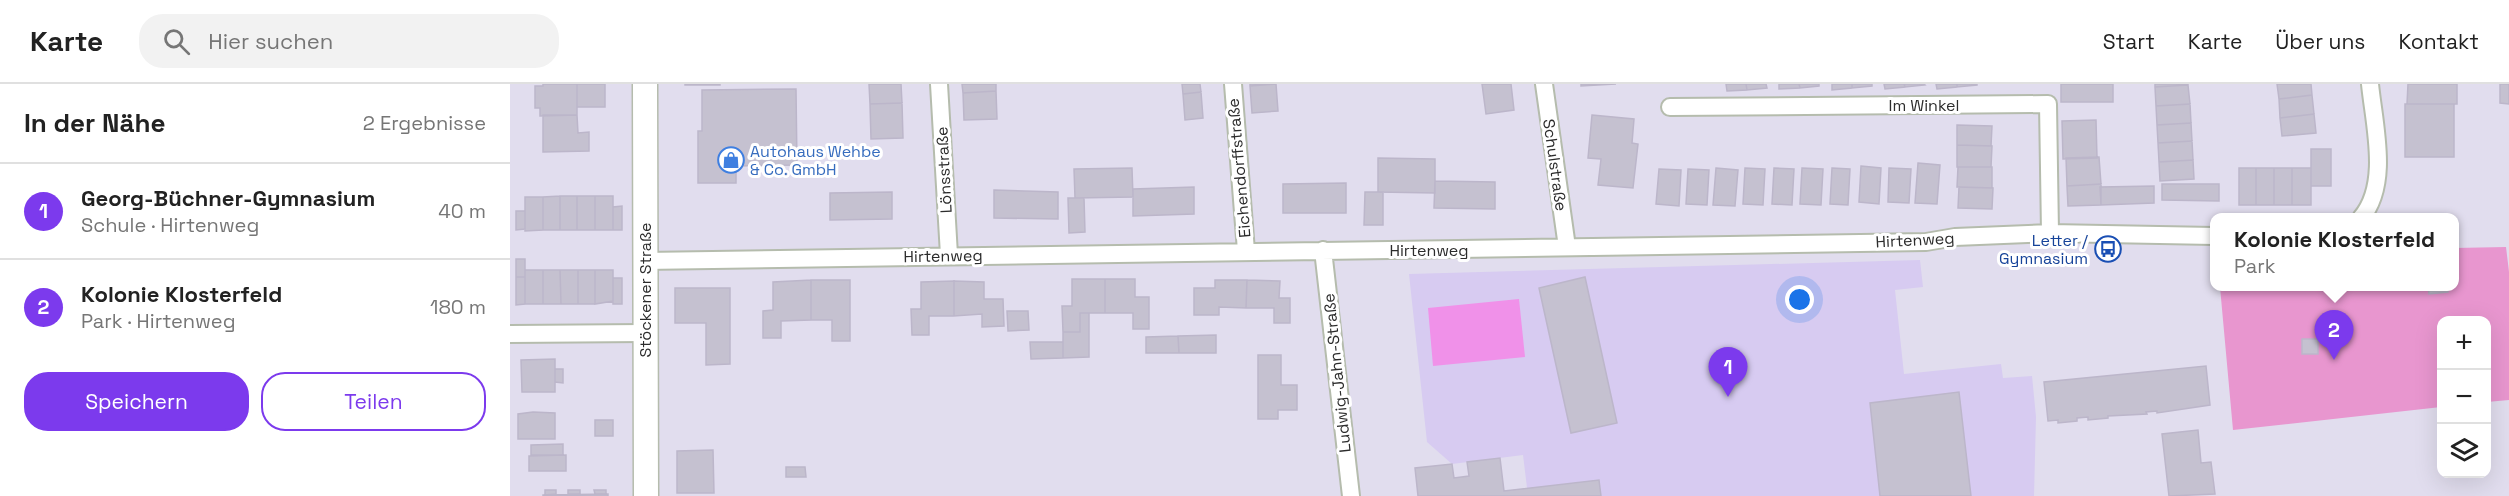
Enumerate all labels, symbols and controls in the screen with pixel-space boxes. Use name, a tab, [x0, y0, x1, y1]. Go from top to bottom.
search box	[139, 14, 559, 68]
text: Karte	[30, 23, 103, 59]
icon: search	[160, 25, 193, 58]
text: Hier suchen	[208, 27, 333, 55]
text: Start	[2103, 28, 2155, 55]
text: Karte	[2188, 28, 2242, 55]
text: Über uns	[2275, 28, 2365, 55]
text: Kontakt	[2398, 28, 2479, 55]
street label: Im Winkel	[1889, 95, 1959, 116]
street label: Eichendorffstraße	[1222, 97, 1256, 239]
text: In der Nähe	[24, 106, 165, 140]
text: 2 Ergebnisse	[363, 110, 486, 136]
street label: Schulstraße	[1538, 118, 1572, 212]
street label: Lönsstraße	[931, 126, 957, 214]
place label: Autohaus Wehbe & Co. GmbH	[750, 141, 881, 180]
shop icon: Autohaus Wehbe & Co. GmbH	[716, 145, 746, 175]
text: Georg-Büchner-Gymnasium	[81, 184, 375, 212]
text: 1	[39, 198, 48, 224]
text: 40 m	[438, 198, 486, 224]
text: Schule · Hirtenweg	[81, 212, 259, 238]
popup	[2210, 213, 2459, 291]
street label: Stöckener Straße	[635, 222, 656, 358]
text: Kolonie Klosterfeld	[2234, 225, 2435, 253]
street label: Hirtenweg	[1875, 227, 1955, 253]
place label: Letter / Gymnasium	[1999, 230, 2088, 269]
bus stop icon: Letter / Gymnasium	[2093, 234, 2123, 264]
street label: Hirtenweg	[1389, 240, 1469, 261]
street label: Hirtenweg	[903, 245, 983, 267]
text: Park	[2234, 253, 2275, 279]
text: Kolonie Klosterfeld	[81, 280, 282, 308]
your location	[1785, 285, 1814, 314]
street label: Ludwig-Jahn-Straße	[1318, 292, 1356, 454]
text: 2	[38, 294, 49, 320]
text: 180 m	[430, 294, 486, 320]
text: Park · Hirtenweg	[81, 308, 236, 334]
pin: 2	[2314, 310, 2354, 360]
map controls	[2437, 316, 2491, 478]
button: +	[2437, 316, 2491, 370]
pin: 1	[1708, 348, 1748, 397]
button: −	[2437, 370, 2491, 424]
button: Speichern	[24, 372, 249, 431]
button: Teilen	[261, 372, 486, 431]
button: layers	[2437, 424, 2491, 478]

